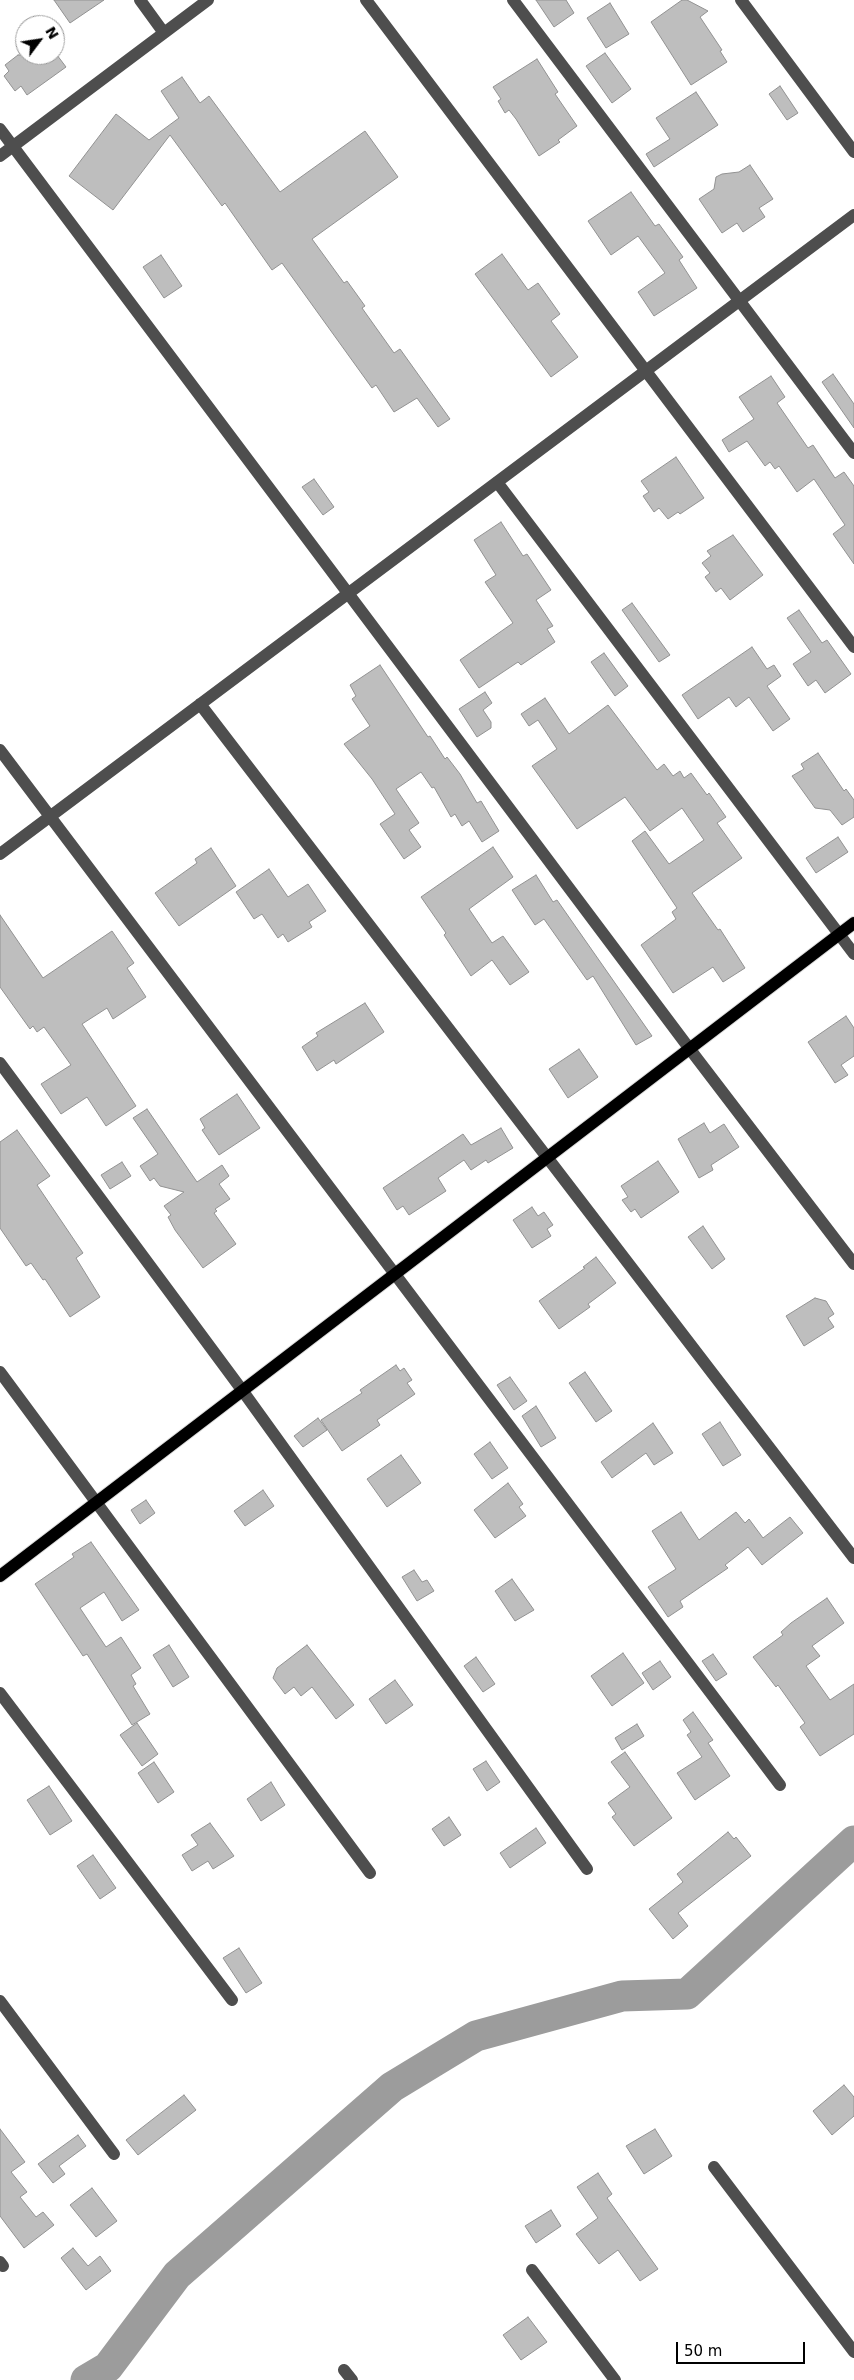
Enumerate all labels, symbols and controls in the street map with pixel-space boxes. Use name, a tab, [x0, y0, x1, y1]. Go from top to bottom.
north arrow	[15, 15, 65, 65]
text: N	[42, 24, 62, 42]
scale bar	[679, 2332, 808, 2364]
text: 50 m	[684, 2342, 722, 2360]

